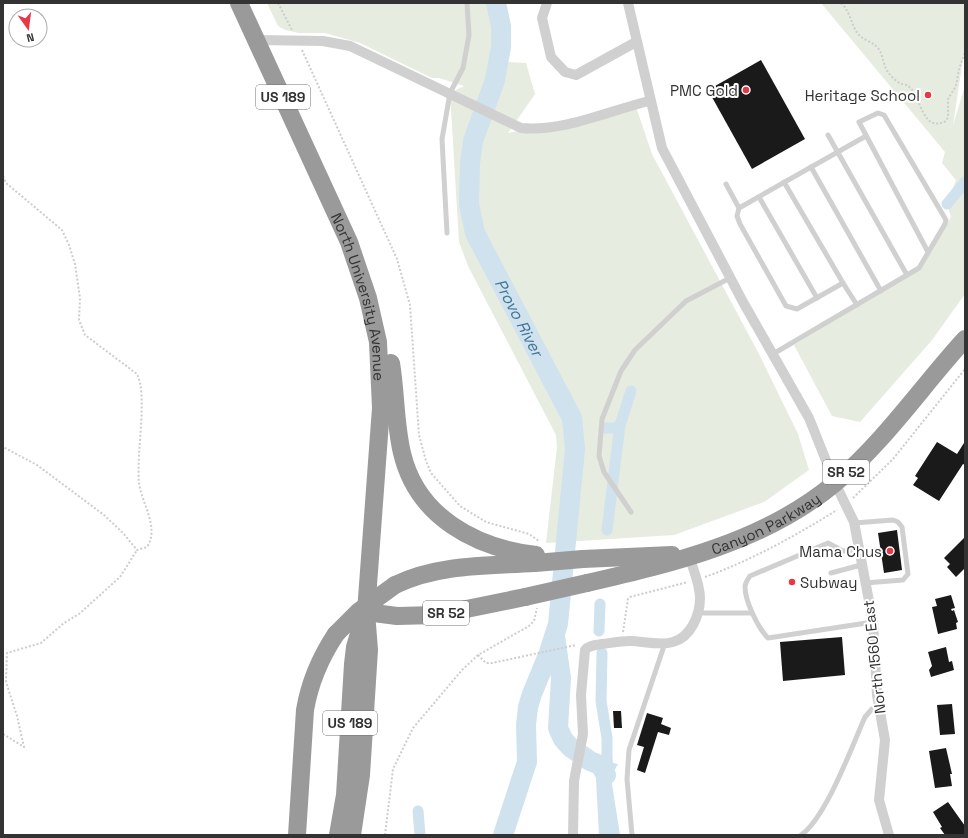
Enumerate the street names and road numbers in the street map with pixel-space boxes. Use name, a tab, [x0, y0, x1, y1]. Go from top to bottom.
road number: US 189	[256, 85, 310, 109]
street label: North University Avenue	[327, 210, 389, 381]
road number: SR 52	[823, 460, 869, 484]
street label: Canyon Parkway	[708, 488, 824, 558]
street label: North 1560 East	[859, 599, 889, 715]
road number: SR 52	[423, 601, 469, 625]
road number: US 189	[323, 711, 377, 735]

